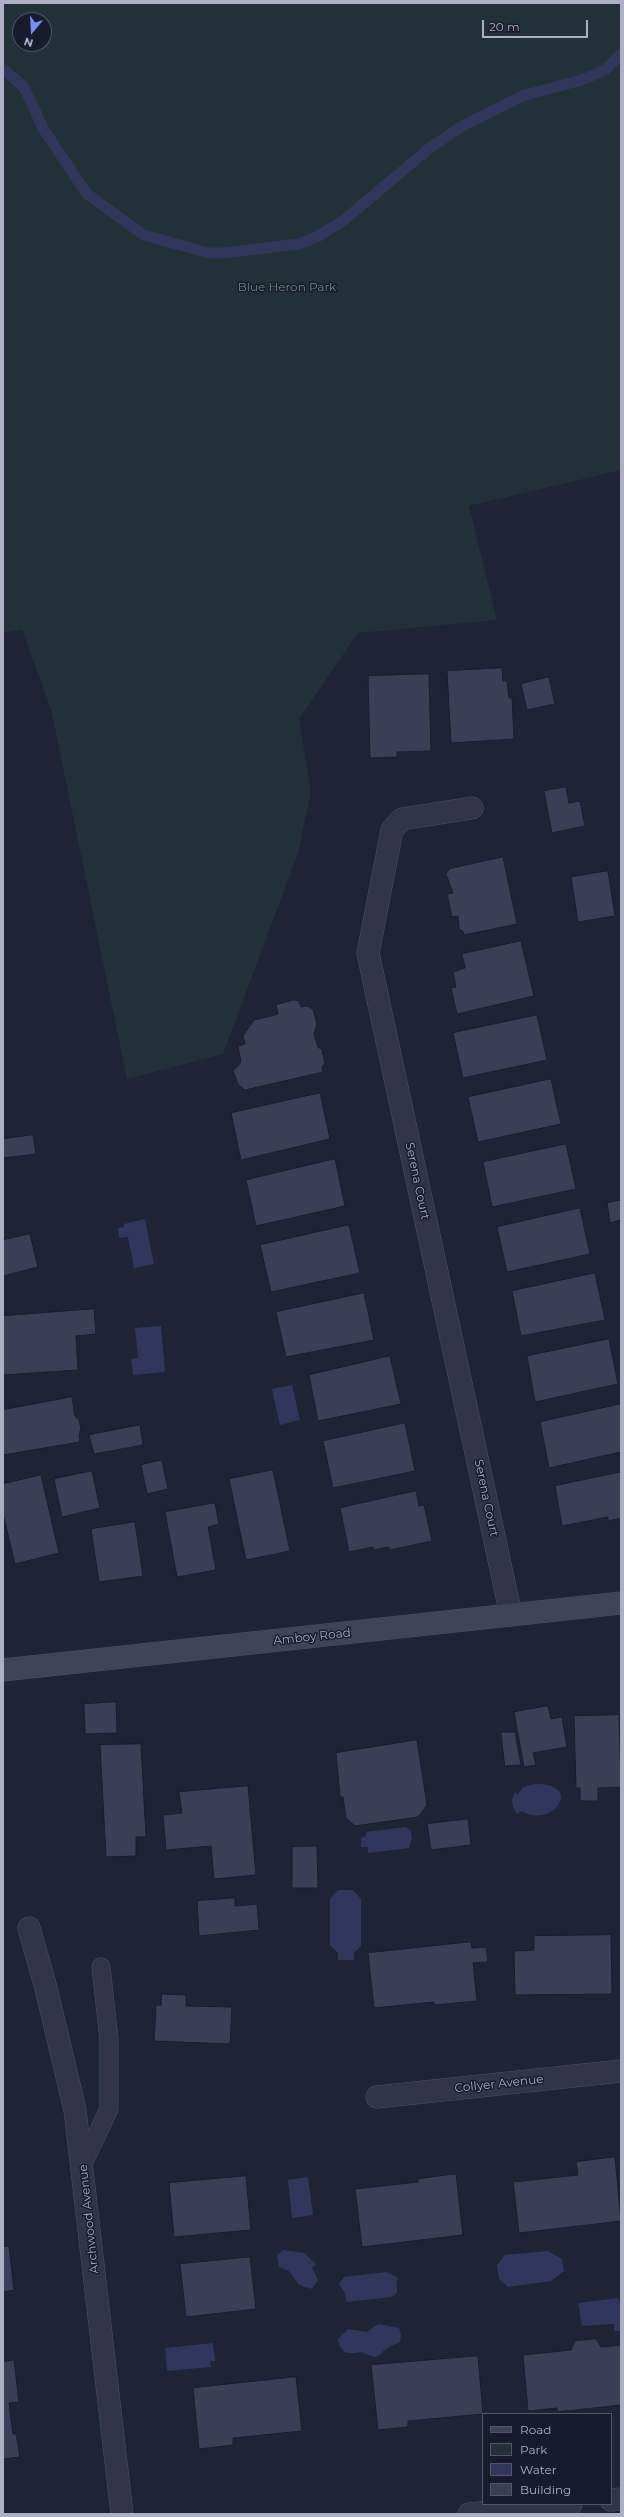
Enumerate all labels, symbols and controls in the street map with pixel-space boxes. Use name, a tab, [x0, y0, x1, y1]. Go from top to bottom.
north arrow	[12, 12, 52, 52]
scale bar	[484, 12, 590, 38]
text: 20 m	[489, 19, 520, 34]
text: N	[22, 34, 35, 50]
park label: Blue Heron Park	[238, 280, 336, 294]
street label: Serena Court	[402, 1141, 432, 1221]
street label: Serena Court	[471, 1458, 501, 1538]
street label: Amboy Road	[273, 1626, 351, 1648]
street label: Collyer Avenue	[454, 2072, 544, 2096]
street label: Archwood Avenue	[76, 2164, 102, 2274]
legend	[482, 2413, 612, 2505]
text: Road	[520, 2422, 551, 2437]
text: Park	[520, 2442, 547, 2457]
text: Water	[520, 2462, 556, 2477]
text: Building	[520, 2482, 571, 2497]

